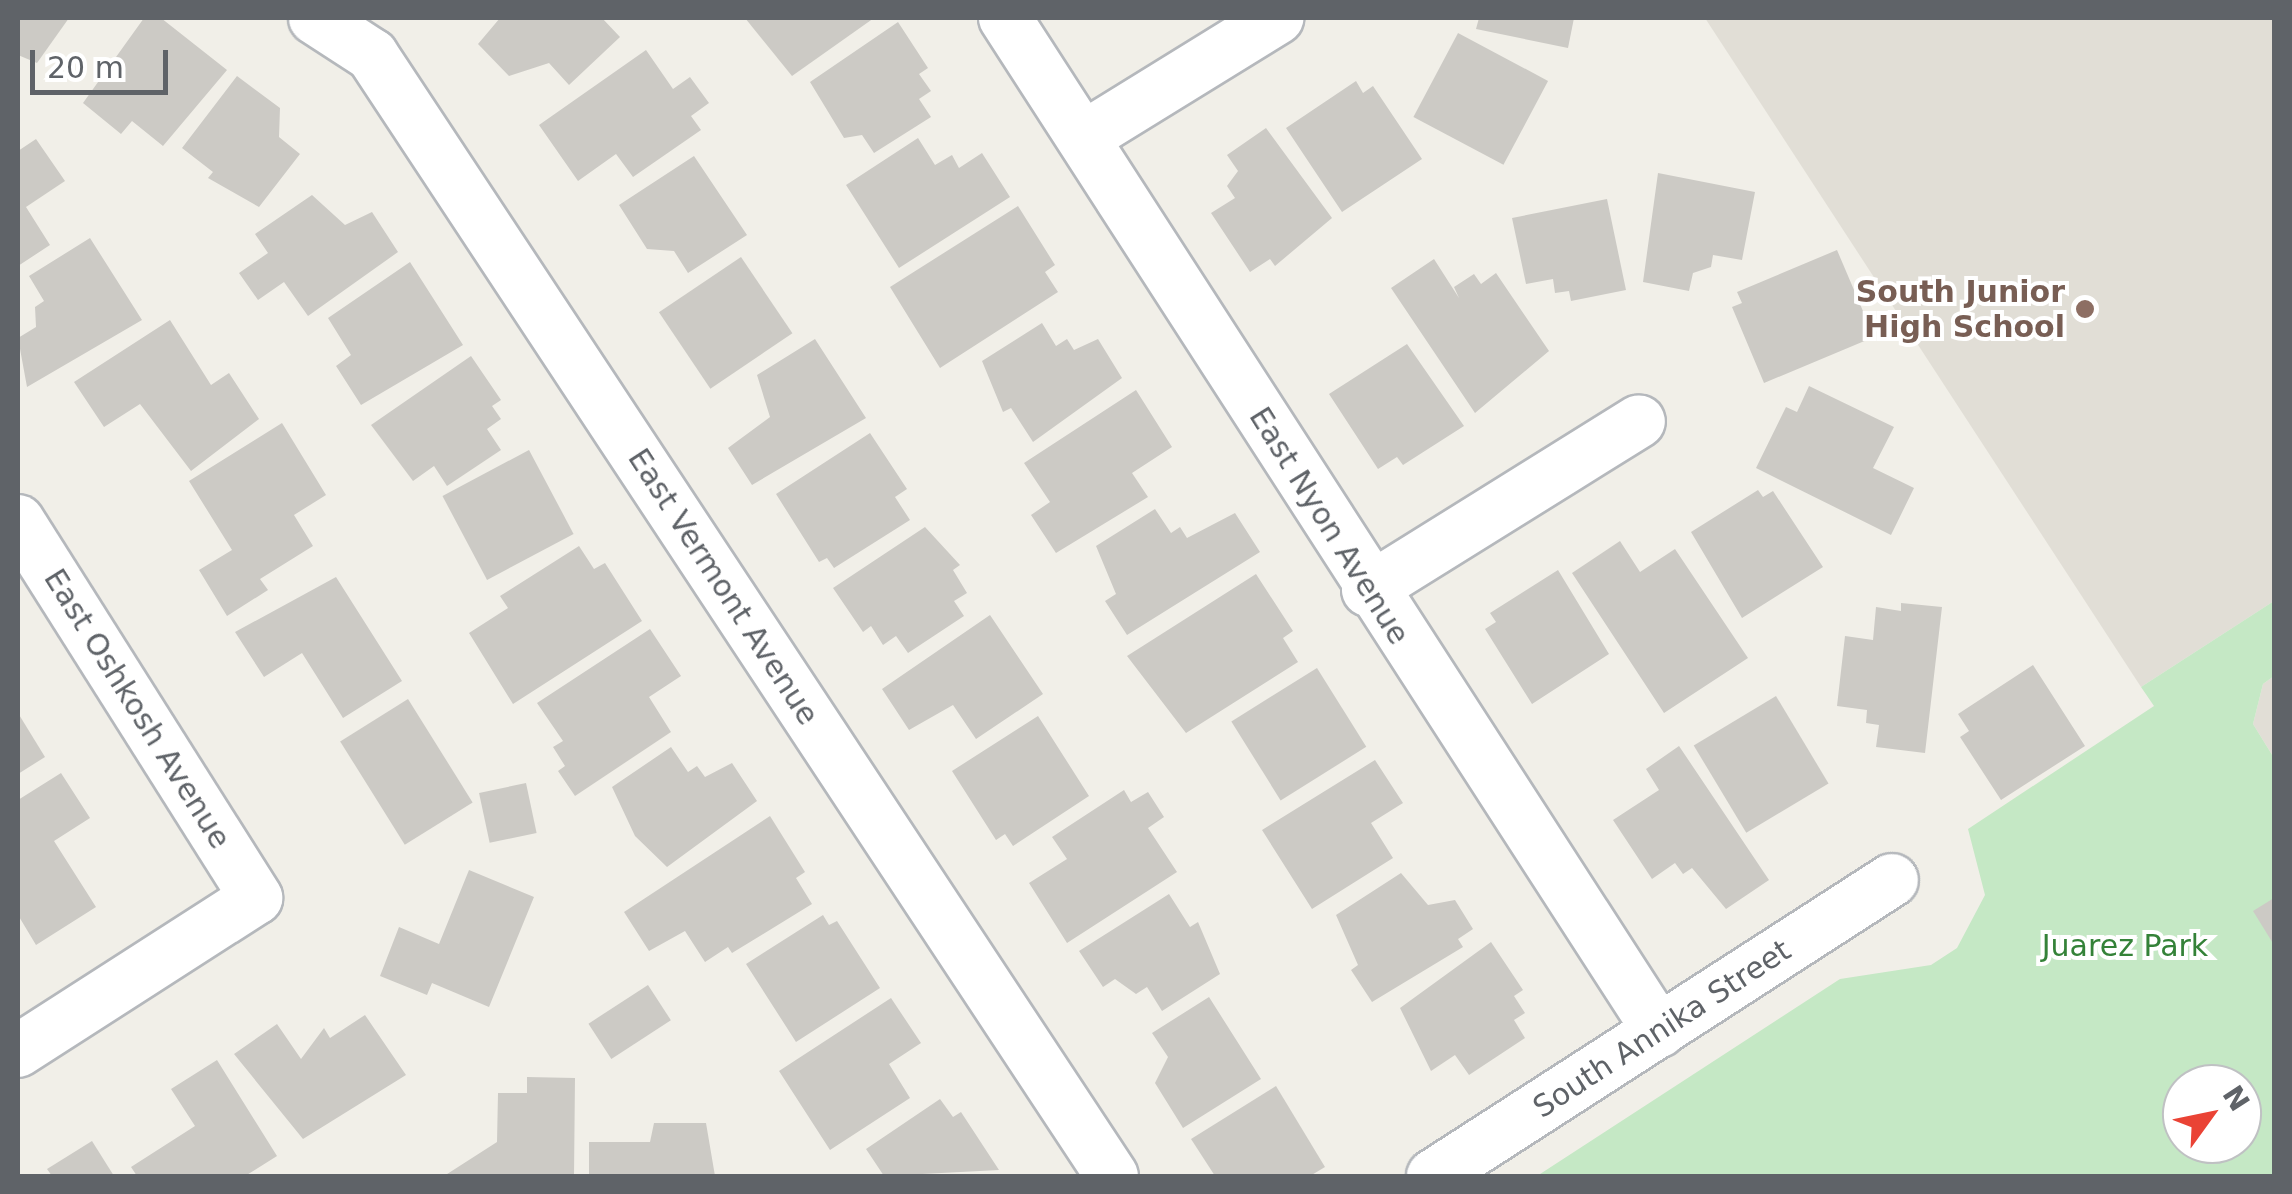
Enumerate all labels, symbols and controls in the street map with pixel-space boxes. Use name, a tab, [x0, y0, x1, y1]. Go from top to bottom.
scale bar	[35, 30, 172, 92]
text: 20 m	[47, 50, 124, 85]
place label: South Junior High School	[1856, 274, 2065, 344]
marker: South Junior High School	[2074, 298, 2096, 320]
street label: East Nyon Avenue	[1241, 401, 1417, 651]
street label: East Vermont Avenue	[620, 442, 826, 732]
street label: East Oshkosh Avenue	[36, 563, 238, 855]
park label: Juarez Park	[2042, 928, 2208, 964]
street label: South Annika Street	[1527, 932, 1797, 1126]
north arrow	[2162, 1064, 2262, 1164]
text: N	[2216, 1080, 2256, 1117]

